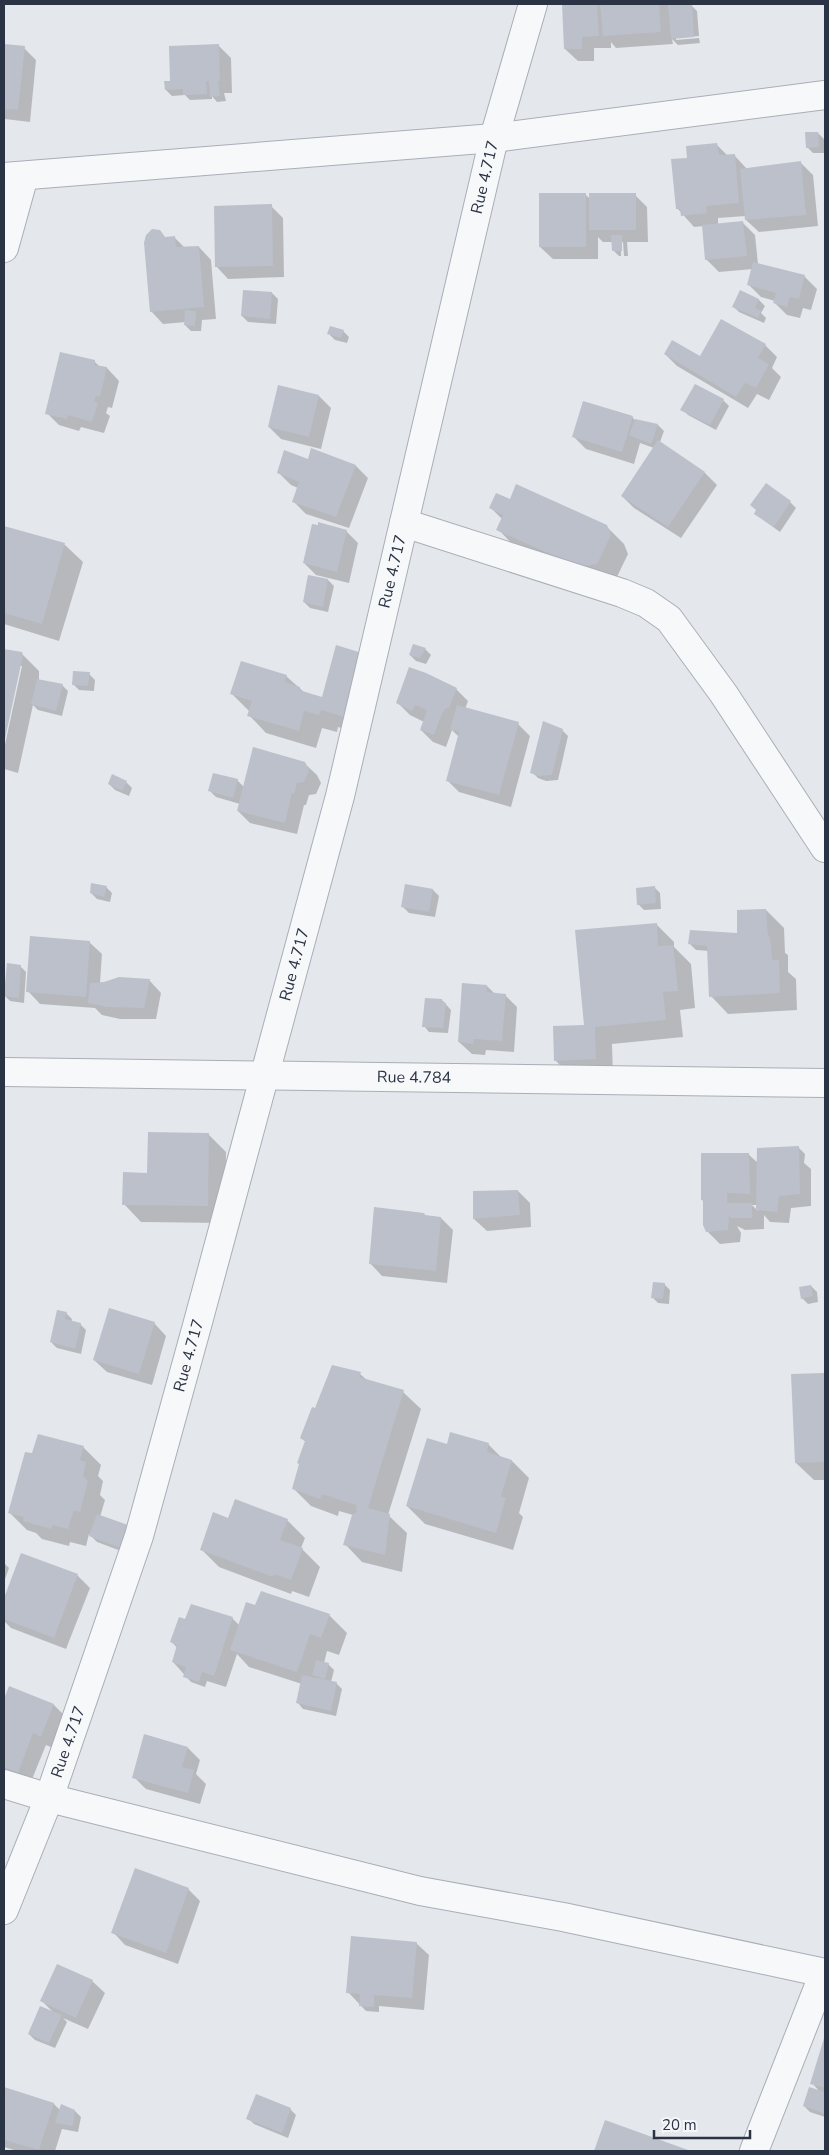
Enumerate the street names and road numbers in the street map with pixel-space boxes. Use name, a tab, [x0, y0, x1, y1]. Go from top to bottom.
street label: Rue 4.717	[466, 139, 504, 216]
street label: Rue 4.717	[373, 533, 412, 610]
street label: Rue 4.717	[274, 926, 315, 1003]
street label: Rue 4.784	[377, 1066, 452, 1089]
street label: Rue 4.717	[168, 1317, 209, 1394]
street label: Rue 4.717	[46, 1703, 91, 1781]

